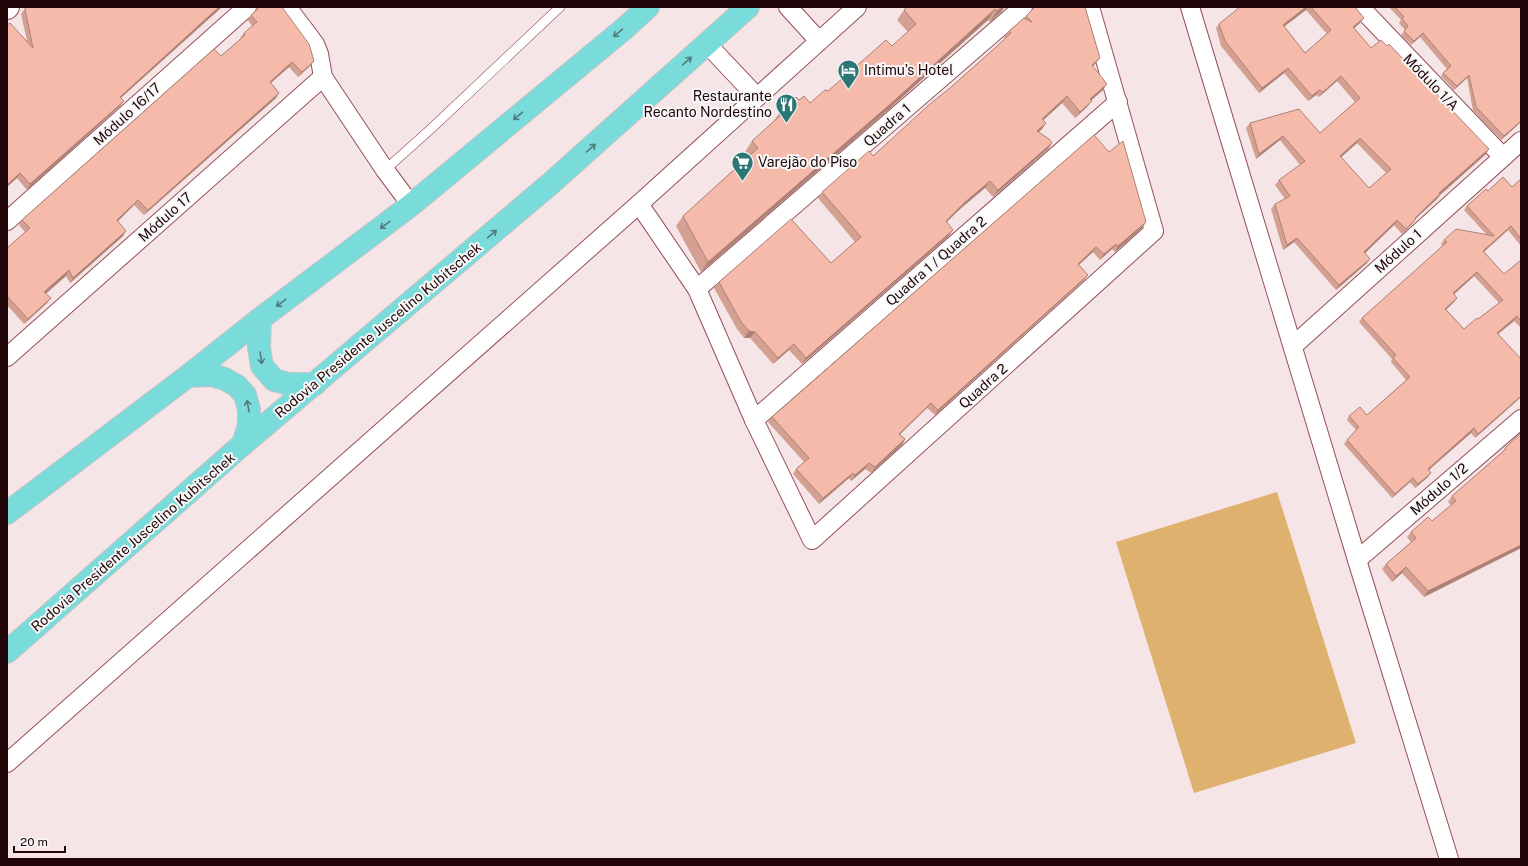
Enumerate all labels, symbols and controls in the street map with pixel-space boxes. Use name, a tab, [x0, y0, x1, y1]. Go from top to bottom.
one-way arrow	[613, 28, 624, 37]
street label: Módulo 1/A	[1400, 50, 1462, 114]
one-way arrow	[682, 57, 693, 66]
hotel icon: Intimu's Hotel	[836, 57, 862, 90]
place label: Intimu's Hotel	[864, 62, 953, 78]
street label: Módulo 16/17	[90, 80, 164, 148]
place label: Restaurante Recanto Nordestino	[643, 88, 772, 120]
restaurant icon: Restaurante Recanto Nordestino	[774, 91, 800, 124]
street label: Quadra 1	[860, 100, 914, 150]
one-way arrow	[513, 111, 524, 120]
one-way arrow	[585, 144, 596, 153]
supermarket icon: Varejão do Piso	[730, 149, 756, 182]
place label: Varejão do Piso	[758, 154, 857, 170]
street label: Módulo 17	[135, 189, 195, 245]
street label: Quadra 1 / Quadra 2	[882, 213, 990, 309]
one-way arrow	[380, 221, 391, 229]
street label: Módulo 1	[1371, 226, 1425, 276]
one-way arrow	[487, 229, 498, 238]
street label: Rodovia Presidente Juscelino Kubitschek	[272, 239, 485, 421]
one-way arrow	[276, 299, 287, 307]
one-way arrow	[257, 351, 265, 364]
street label: Quadra 2	[956, 360, 1010, 412]
one-way arrow	[243, 400, 251, 413]
street label: Rodovia Presidente Juscelino Kubitschek	[28, 449, 238, 635]
street label: Módulo 1/2	[1407, 460, 1471, 518]
scale bar	[14, 828, 65, 854]
text: 20 m	[20, 835, 48, 849]

